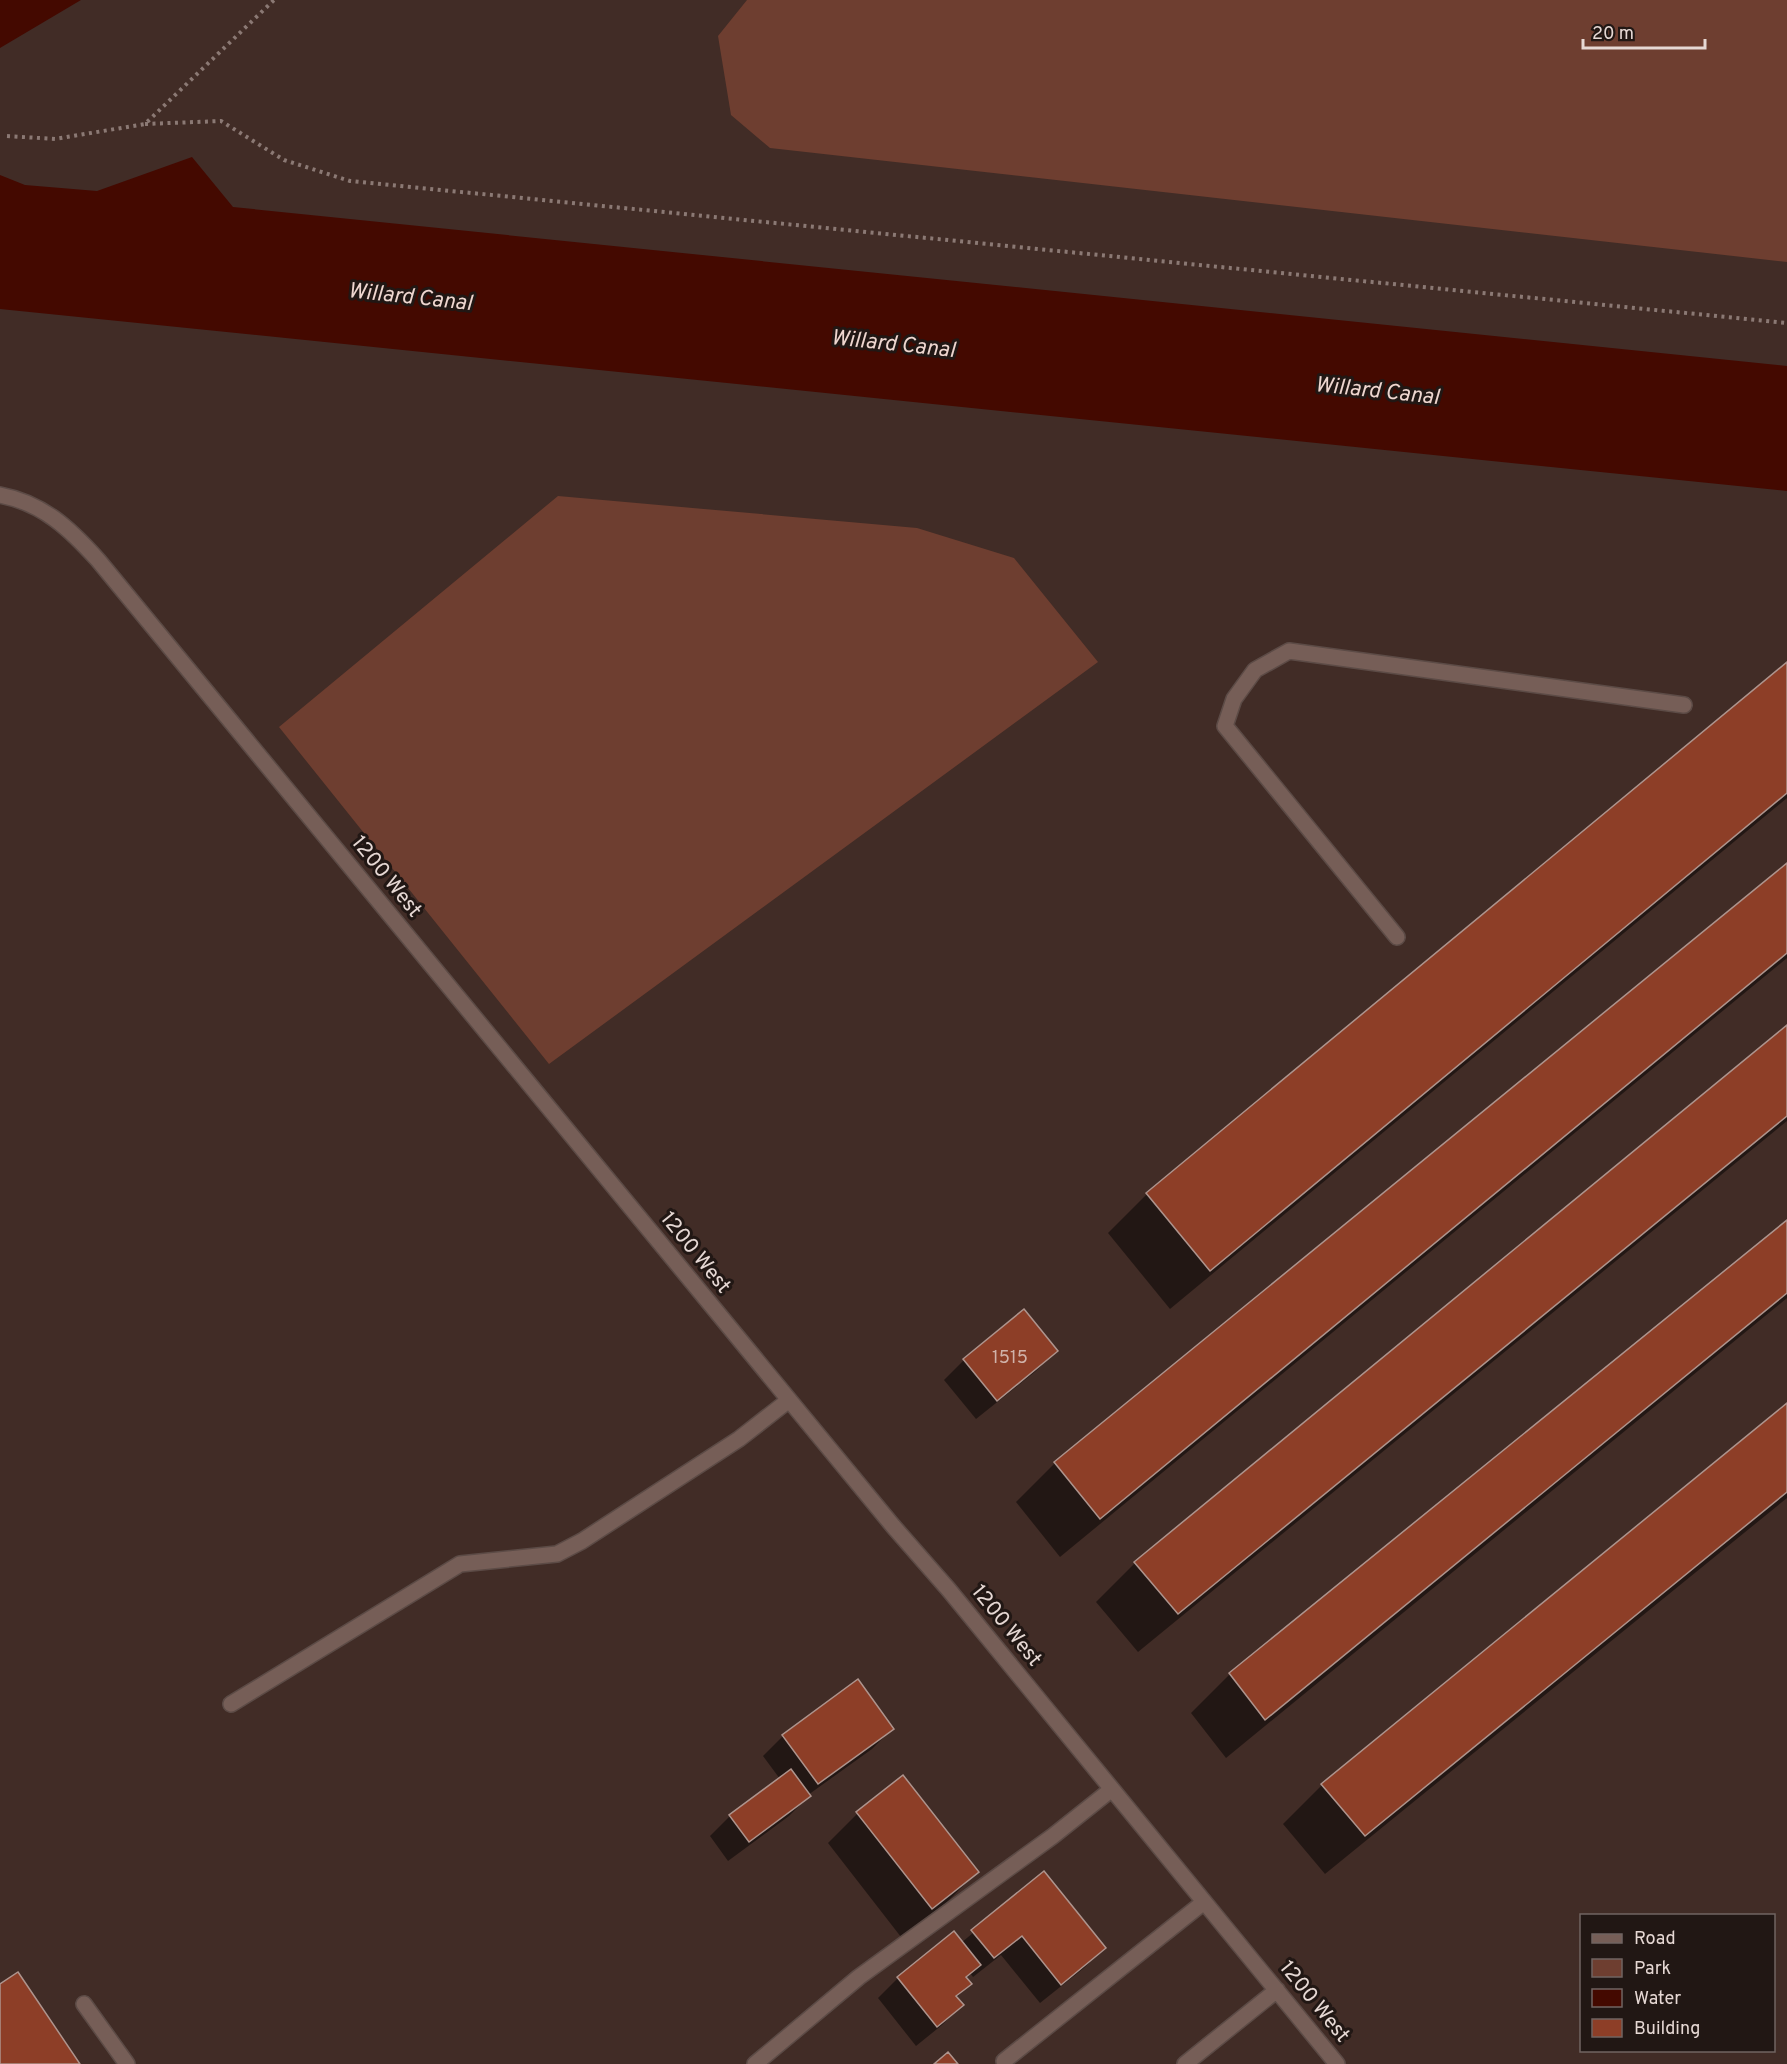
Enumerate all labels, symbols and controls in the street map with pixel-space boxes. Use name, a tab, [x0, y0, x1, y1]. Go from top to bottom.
scale bar	[1583, 12, 1704, 50]
text: 20 m	[1592, 23, 1634, 46]
water label: Willard Canal	[347, 278, 475, 318]
water label: Willard Canal	[830, 325, 958, 365]
water label: Willard Canal	[1314, 372, 1442, 412]
street label: 1200 West	[345, 830, 427, 924]
street label: 1200 West	[654, 1206, 736, 1300]
house number: 1515	[992, 1347, 1028, 1370]
street label: 1200 West	[965, 1579, 1047, 1673]
legend	[1580, 1914, 1775, 2052]
text: Road	[1634, 1928, 1676, 1951]
street label: 1200 West	[1273, 1955, 1355, 2049]
text: Park	[1634, 1958, 1671, 1981]
text: Water	[1634, 1988, 1681, 2011]
text: Building	[1634, 2018, 1700, 2041]

